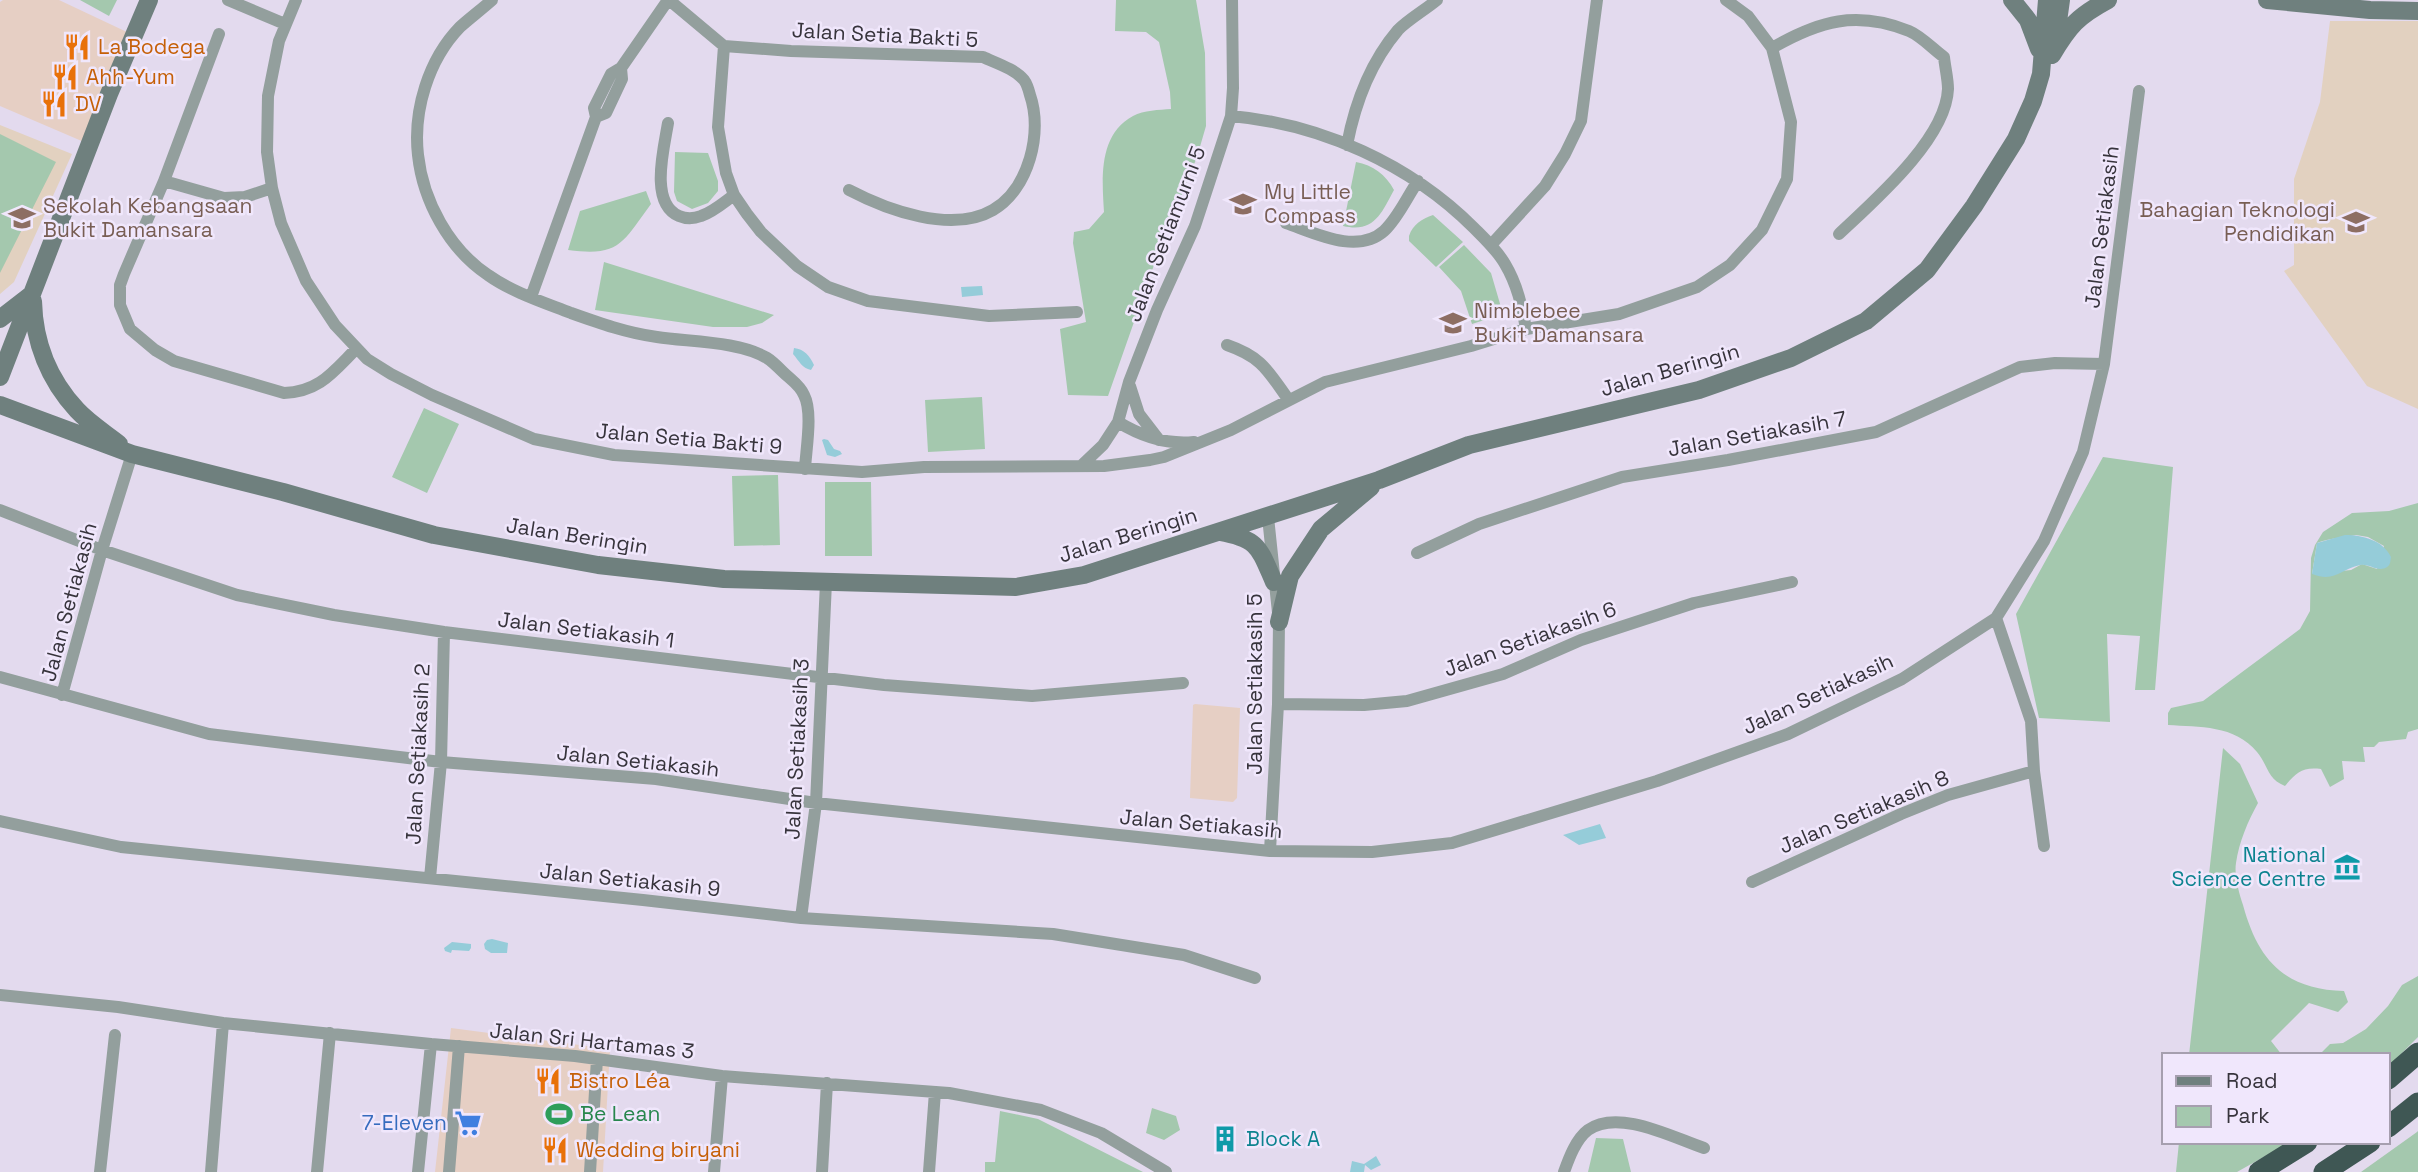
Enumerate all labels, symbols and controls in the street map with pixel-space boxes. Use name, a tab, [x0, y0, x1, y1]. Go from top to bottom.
street label: Jalan Setia Bakti 5	[791, 16, 979, 53]
restaurant icon: La Bodega	[62, 32, 92, 62]
place label: La Bodega	[98, 33, 205, 60]
restaurant icon: Ahh-Yum	[50, 62, 80, 92]
place label: Ahh-Yum	[86, 63, 175, 90]
restaurant icon: DV	[39, 89, 69, 119]
place label: DV	[75, 90, 102, 117]
street label: Jalan Setiamurni 5	[1120, 142, 1211, 325]
street label: Jalan Setiakasih	[2078, 144, 2125, 310]
place label: My Little Compass	[1264, 178, 1356, 229]
school or university icon: My Little Compass	[1228, 189, 1258, 219]
place label: Sekolah Kebangsaan Bukit Damansara	[43, 192, 252, 243]
place label: Bahagian Teknologi Pendidikan	[2139, 196, 2335, 247]
school or university icon: Sekolah Kebangsaan Bukit Damansara	[7, 203, 37, 233]
school or university icon: Bahagian Teknologi Pendidikan	[2341, 207, 2371, 237]
place label: Nimblebee Bukit Damansara	[1474, 297, 1644, 348]
school or university icon: Nimblebee Bukit Damansara	[1438, 308, 1468, 338]
street label: Jalan Beringin	[1597, 337, 1742, 402]
street label: Jalan Setiakasih 7	[1666, 405, 1848, 462]
street label: Jalan Setia Bakti 9	[595, 417, 783, 460]
street label: Jalan Beringin	[1055, 501, 1200, 568]
street label: Jalan Beringin	[504, 511, 650, 560]
street label: Jalan Setiakasih	[34, 519, 103, 684]
street label: Jalan Setiakasih 5	[1241, 593, 1268, 775]
street label: Jalan Setiakasih 6	[1440, 595, 1620, 682]
street label: Jalan Setiakasih 1	[496, 605, 676, 654]
street label: Jalan Setiakasih	[1738, 647, 1898, 740]
street label: Jalan Setiakasih 3	[778, 658, 815, 840]
street label: Jalan Setiakasih 2	[399, 663, 436, 845]
street label: Jalan Setiakasih	[555, 739, 721, 782]
street label: Jalan Setiakasih 8	[1775, 764, 1953, 860]
street label: Jalan Setiakasih	[1118, 803, 1284, 844]
place label: National Science Centre	[2172, 841, 2326, 892]
museum icon: National Science Centre	[2332, 852, 2362, 882]
street label: Jalan Setiakasih 9	[538, 857, 722, 902]
street label: Jalan Sri Hartamas 3	[488, 1016, 696, 1065]
legend	[2162, 1053, 2390, 1144]
restaurant icon: Bistro Léa	[533, 1066, 563, 1096]
place label: Bistro Léa	[569, 1067, 670, 1094]
text: Road	[2226, 1067, 2278, 1094]
sports icon: Be Lean	[544, 1099, 574, 1129]
place label: Be Lean	[580, 1100, 660, 1127]
text: Park	[2226, 1102, 2270, 1129]
supermarket icon: 7-Eleven	[453, 1108, 483, 1138]
place label: 7-Eleven	[362, 1109, 447, 1136]
building icon: Block A	[1210, 1124, 1240, 1154]
place label: Block A	[1246, 1125, 1320, 1152]
restaurant icon: Wedding biryani	[540, 1135, 570, 1165]
place label: Wedding biryani	[576, 1136, 740, 1163]

